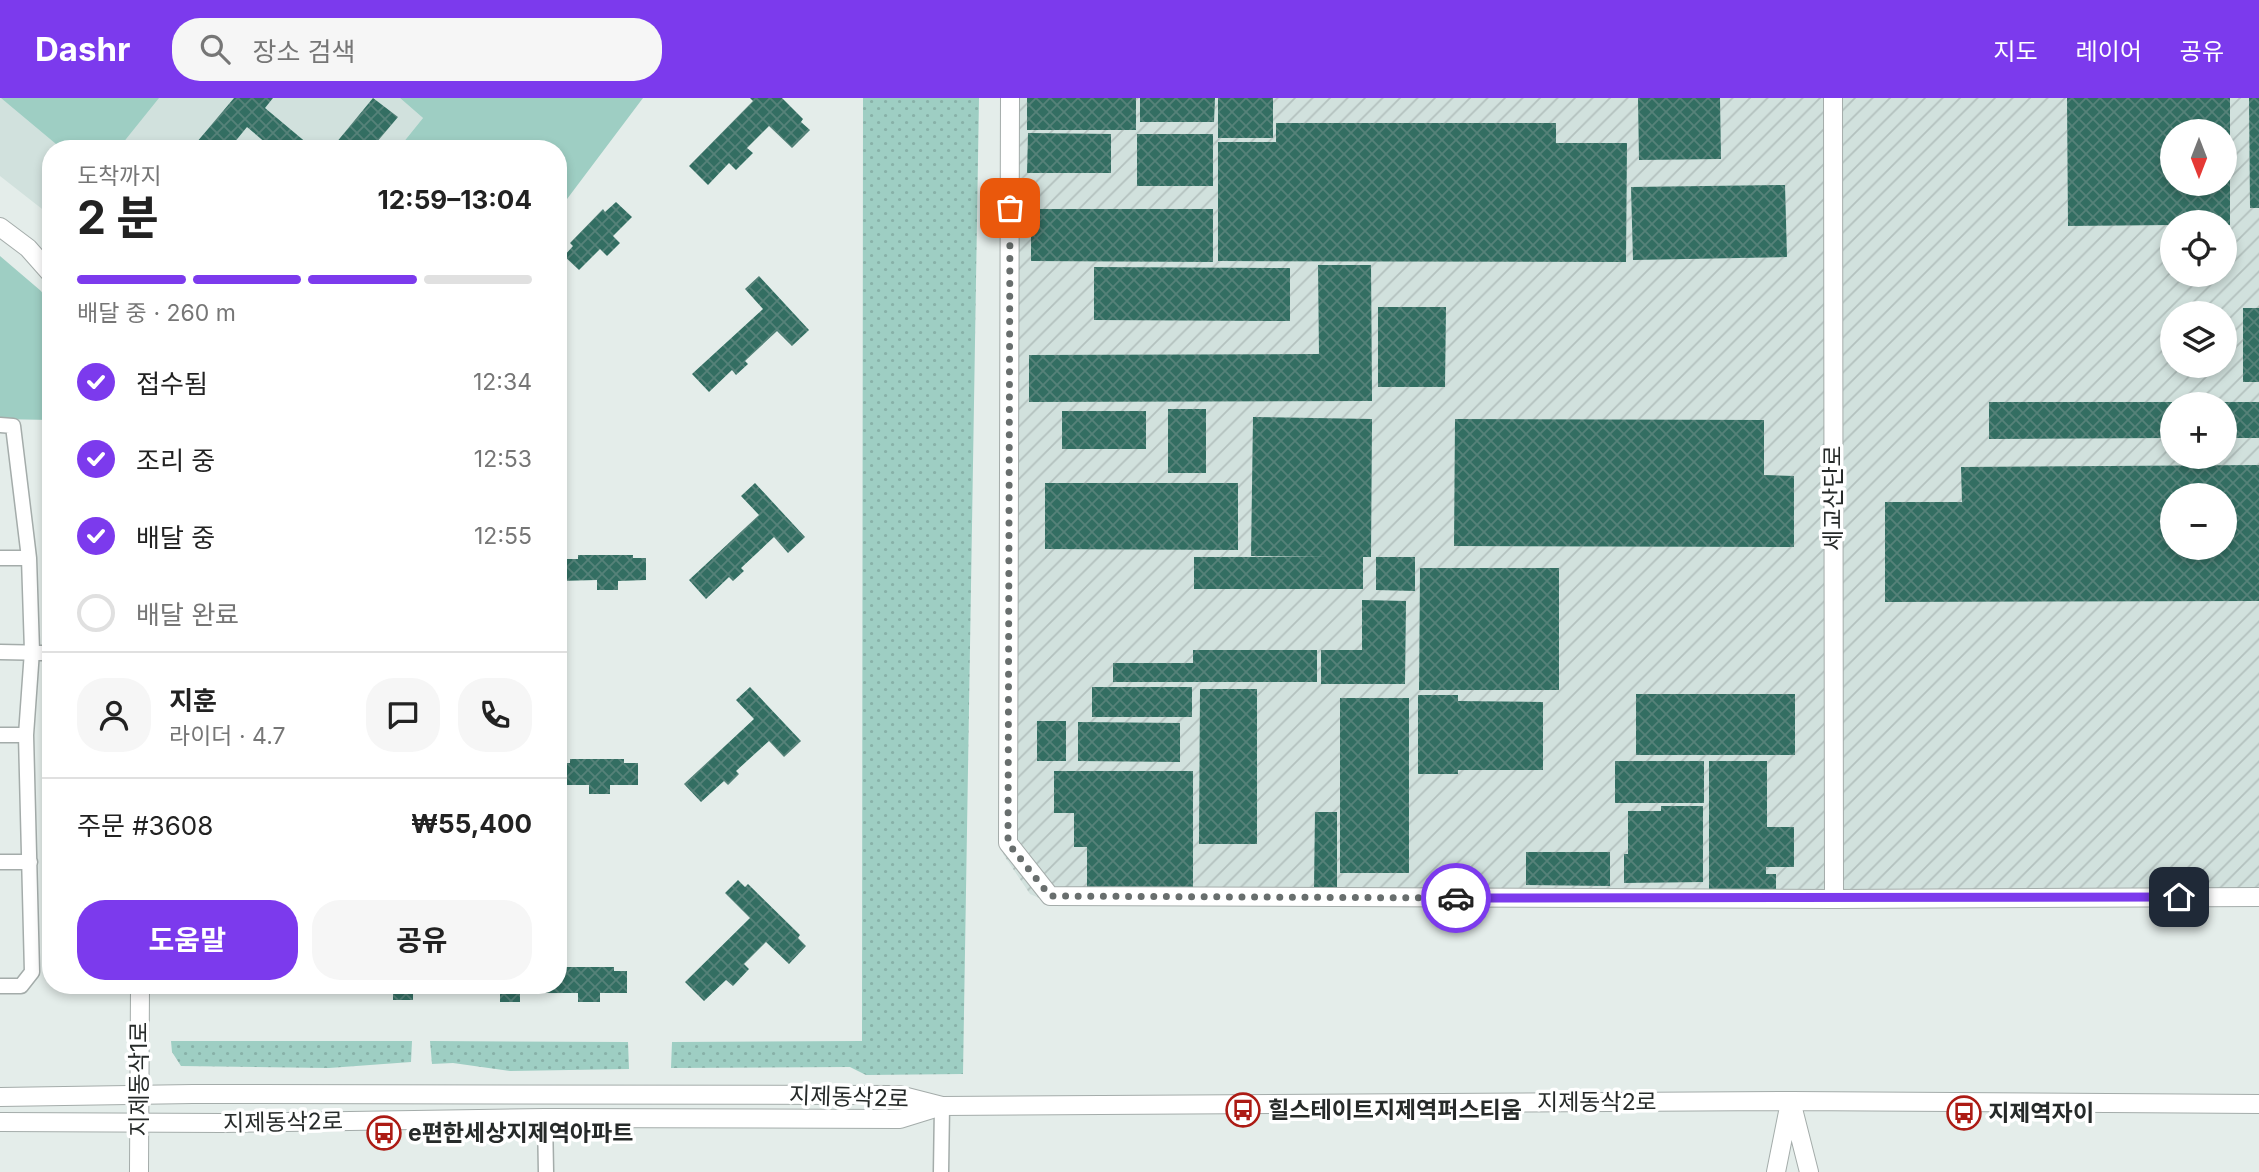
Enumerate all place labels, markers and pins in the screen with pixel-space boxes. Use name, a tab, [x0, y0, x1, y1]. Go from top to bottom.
pin	[980, 178, 1040, 238]
pin	[2149, 867, 2209, 927]
bus stop icon: 힐스테이트지제역퍼스티움	[1224, 1091, 1262, 1129]
bus stop icon: 지제역자이	[1945, 1094, 1983, 1132]
place label: 힐스테이트지제역퍼스티움	[1268, 1096, 1522, 1124]
place label: 지제역자이	[1988, 1099, 2094, 1127]
bus stop icon: e편한세상지제역아파트	[365, 1114, 403, 1152]
place label: e편한세상지제역아파트	[408, 1119, 633, 1147]

